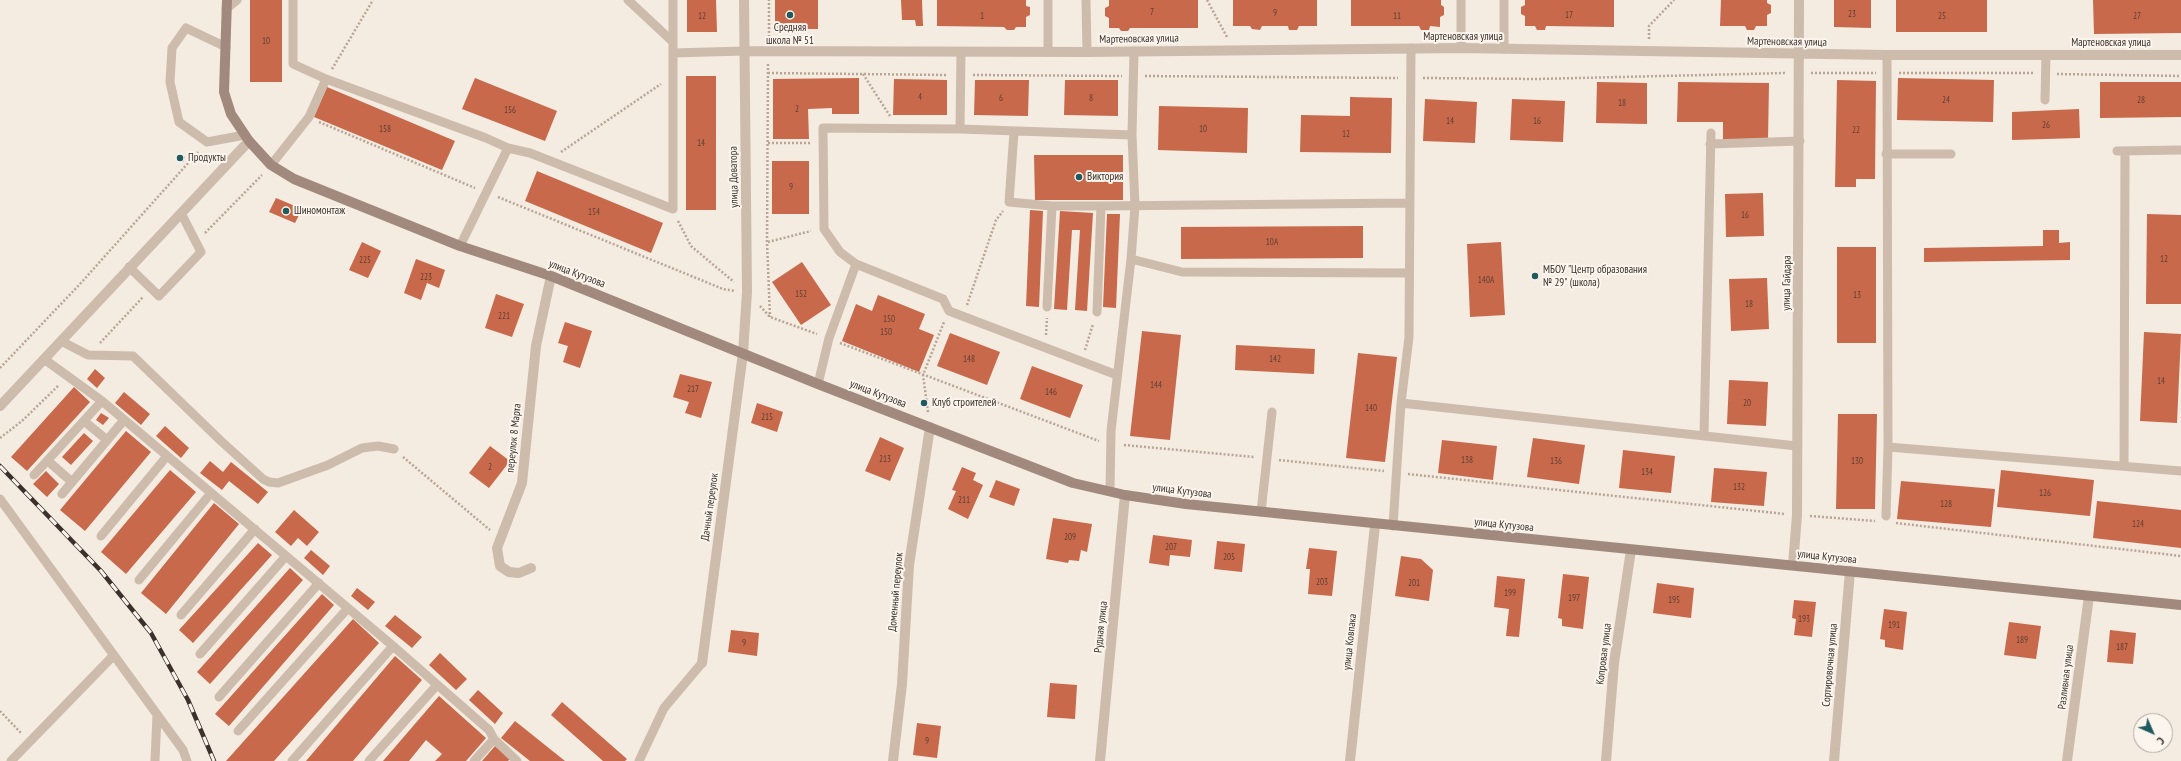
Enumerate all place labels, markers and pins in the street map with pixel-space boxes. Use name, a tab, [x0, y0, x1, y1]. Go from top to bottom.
marker: Средняя школа № 51	[785, 10, 795, 20]
place label: Средняя школа № 51	[766, 21, 814, 47]
place label: Продукты	[188, 151, 226, 165]
marker: Продукты	[175, 153, 185, 163]
place label: Виктория	[1087, 170, 1123, 184]
marker: Виктория	[1074, 172, 1084, 182]
place label: Шиномонтаж	[294, 204, 345, 218]
marker: Шиномонтаж	[281, 206, 291, 216]
place label: МБОУ "Центр образования № 29" (школа)	[1543, 263, 1647, 289]
marker: МБОУ "Центр образования № 29" (школа)	[1530, 271, 1540, 281]
place label: Клуб строителей	[932, 396, 996, 410]
marker: Клуб строителей	[919, 398, 929, 408]

